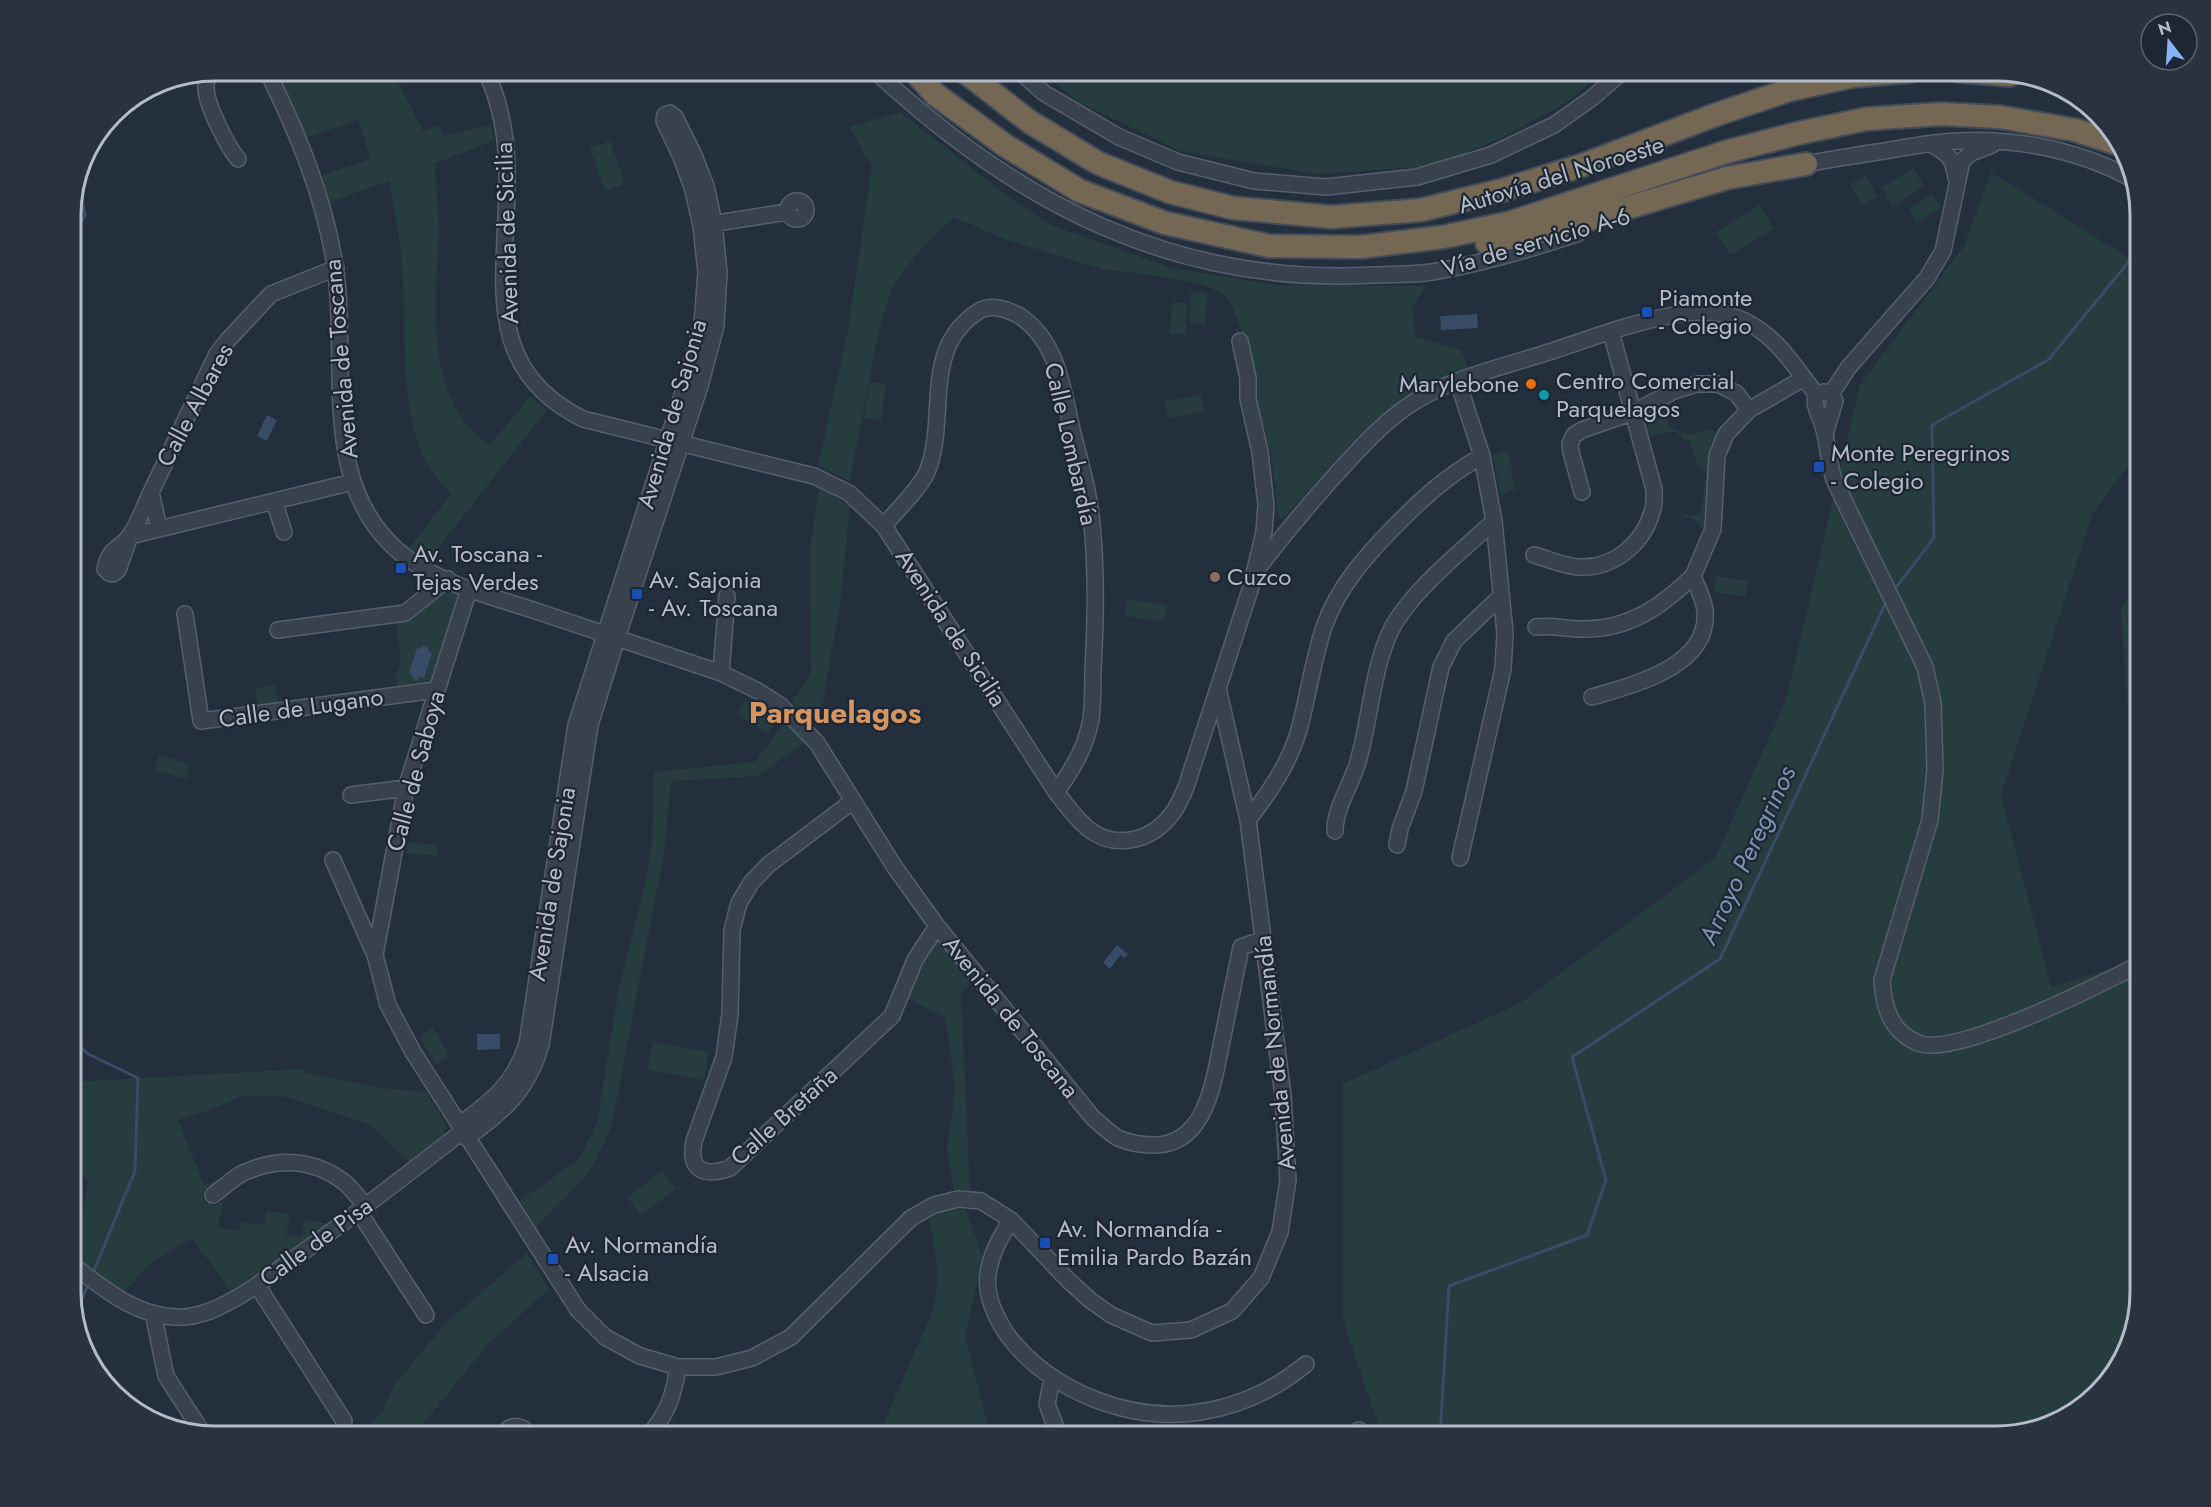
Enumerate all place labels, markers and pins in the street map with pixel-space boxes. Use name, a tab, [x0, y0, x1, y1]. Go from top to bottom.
place label: Piamonte - Colegio	[1659, 280, 1752, 343]
marker: Piamonte - Colegio	[1640, 305, 1654, 319]
place label: Centro Comercial Parquelagos	[1556, 363, 1735, 426]
place label: Marylebone	[1399, 366, 1519, 401]
marker: Marylebone	[1524, 377, 1538, 391]
marker: Centro Comercial Parquelagos	[1537, 388, 1551, 402]
place label: Monte Peregrinos - Colegio	[1831, 435, 2010, 498]
marker: Monte Peregrinos - Colegio	[1812, 460, 1826, 474]
place label: Av. Toscana - Tejas Verdes	[413, 536, 542, 599]
place label: Cuzco	[1227, 559, 1291, 594]
marker: Av. Toscana - Tejas Verdes	[394, 561, 408, 575]
place label: Av. Sajonia - Av. Toscana	[649, 562, 778, 625]
marker: Cuzco	[1208, 570, 1222, 584]
marker: Av. Sajonia - Av. Toscana	[630, 587, 644, 601]
place label: Av. Normandía - Emilia Pardo Bazán	[1057, 1211, 1252, 1274]
place label: Av. Normandía - Alsacia	[565, 1227, 717, 1290]
marker: Av. Normandía - Emilia Pardo Bazán	[1038, 1236, 1052, 1250]
marker: Av. Normandía - Alsacia	[546, 1252, 560, 1266]

